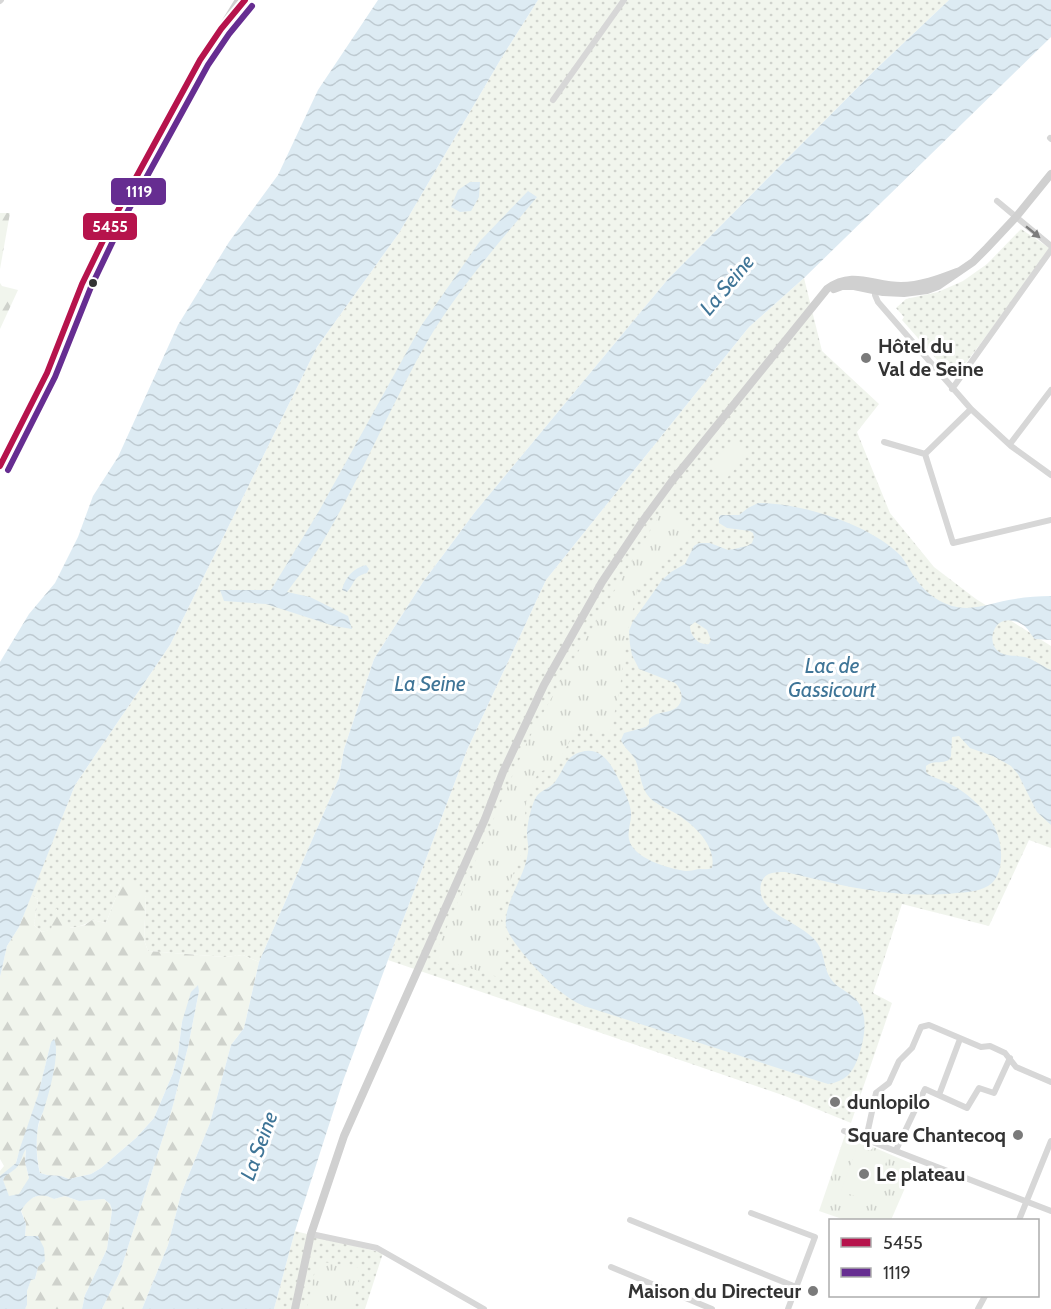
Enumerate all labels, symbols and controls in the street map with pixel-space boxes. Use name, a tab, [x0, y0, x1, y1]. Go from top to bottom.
line badge: 1119	[110, 177, 167, 206]
text: 1119	[126, 182, 152, 201]
line badge: 5455	[82, 212, 138, 241]
text: 5455	[92, 217, 128, 236]
one-way arrow	[1026, 225, 1041, 237]
water label: La Seine	[694, 249, 759, 320]
unlabelled marker	[87, 277, 99, 289]
place label: Hôtel du Val de Seine	[878, 334, 984, 381]
marker: Hôtel du Val de Seine	[859, 351, 873, 365]
water label: Lac de Gassicourt	[788, 653, 877, 702]
water label: La Seine	[394, 671, 466, 696]
place label: dunlopilo	[847, 1090, 930, 1114]
marker: dunlopilo	[828, 1095, 842, 1109]
water label: La Seine	[235, 1108, 283, 1184]
place label: Square Chantecoq	[848, 1123, 1006, 1147]
marker: Square Chantecoq	[1011, 1128, 1025, 1142]
place label: Le plateau	[876, 1162, 965, 1186]
marker: Le plateau	[857, 1167, 871, 1181]
legend	[829, 1219, 1039, 1297]
text: 5455	[883, 1232, 923, 1254]
text: 1119	[883, 1262, 911, 1284]
place label: Maison du Directeur	[628, 1279, 801, 1303]
marker: Maison du Directeur	[806, 1284, 820, 1298]

